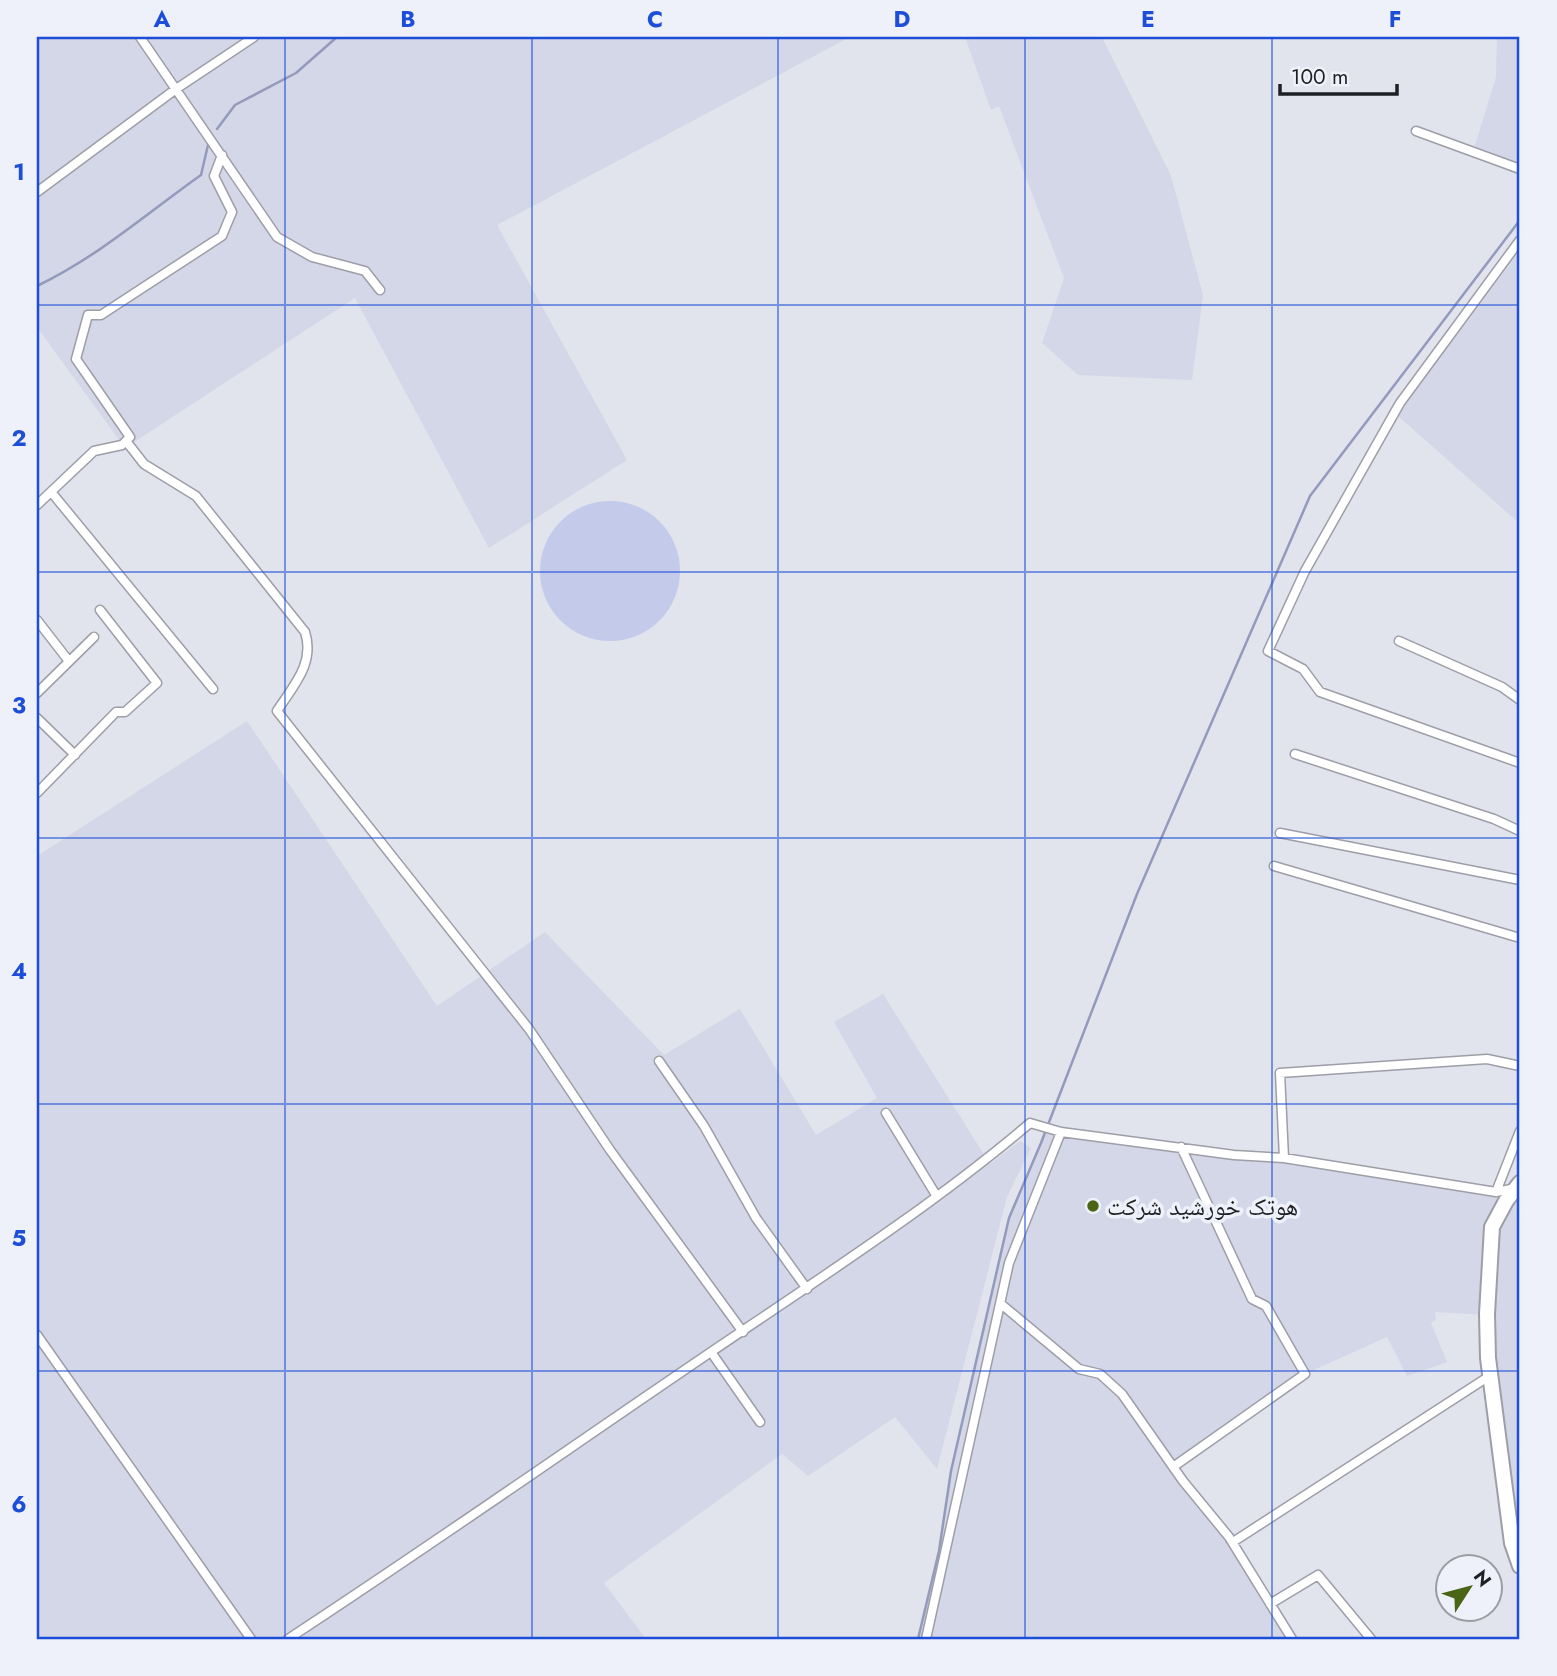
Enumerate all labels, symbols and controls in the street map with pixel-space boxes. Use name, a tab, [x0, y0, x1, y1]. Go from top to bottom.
text: A	[153, 2, 171, 36]
text: B	[400, 2, 416, 36]
text: C	[647, 2, 663, 36]
text: D	[894, 2, 911, 36]
text: E	[1141, 2, 1155, 36]
text: F	[1389, 2, 1401, 36]
scale bar	[1280, 52, 1398, 96]
text: 100 m	[1291, 62, 1348, 92]
text: 1	[13, 155, 25, 189]
text: 2	[11, 421, 27, 455]
text: 3	[12, 688, 26, 722]
text: 4	[11, 954, 27, 988]
place label: هوتک خورشید شرکت	[1107, 1189, 1298, 1224]
marker: هوتک خورشید شرکت	[1085, 1198, 1101, 1214]
text: 5	[12, 1221, 26, 1255]
text: 6	[11, 1487, 27, 1521]
north arrow	[1434, 1554, 1504, 1624]
text: N	[1467, 1564, 1498, 1592]

